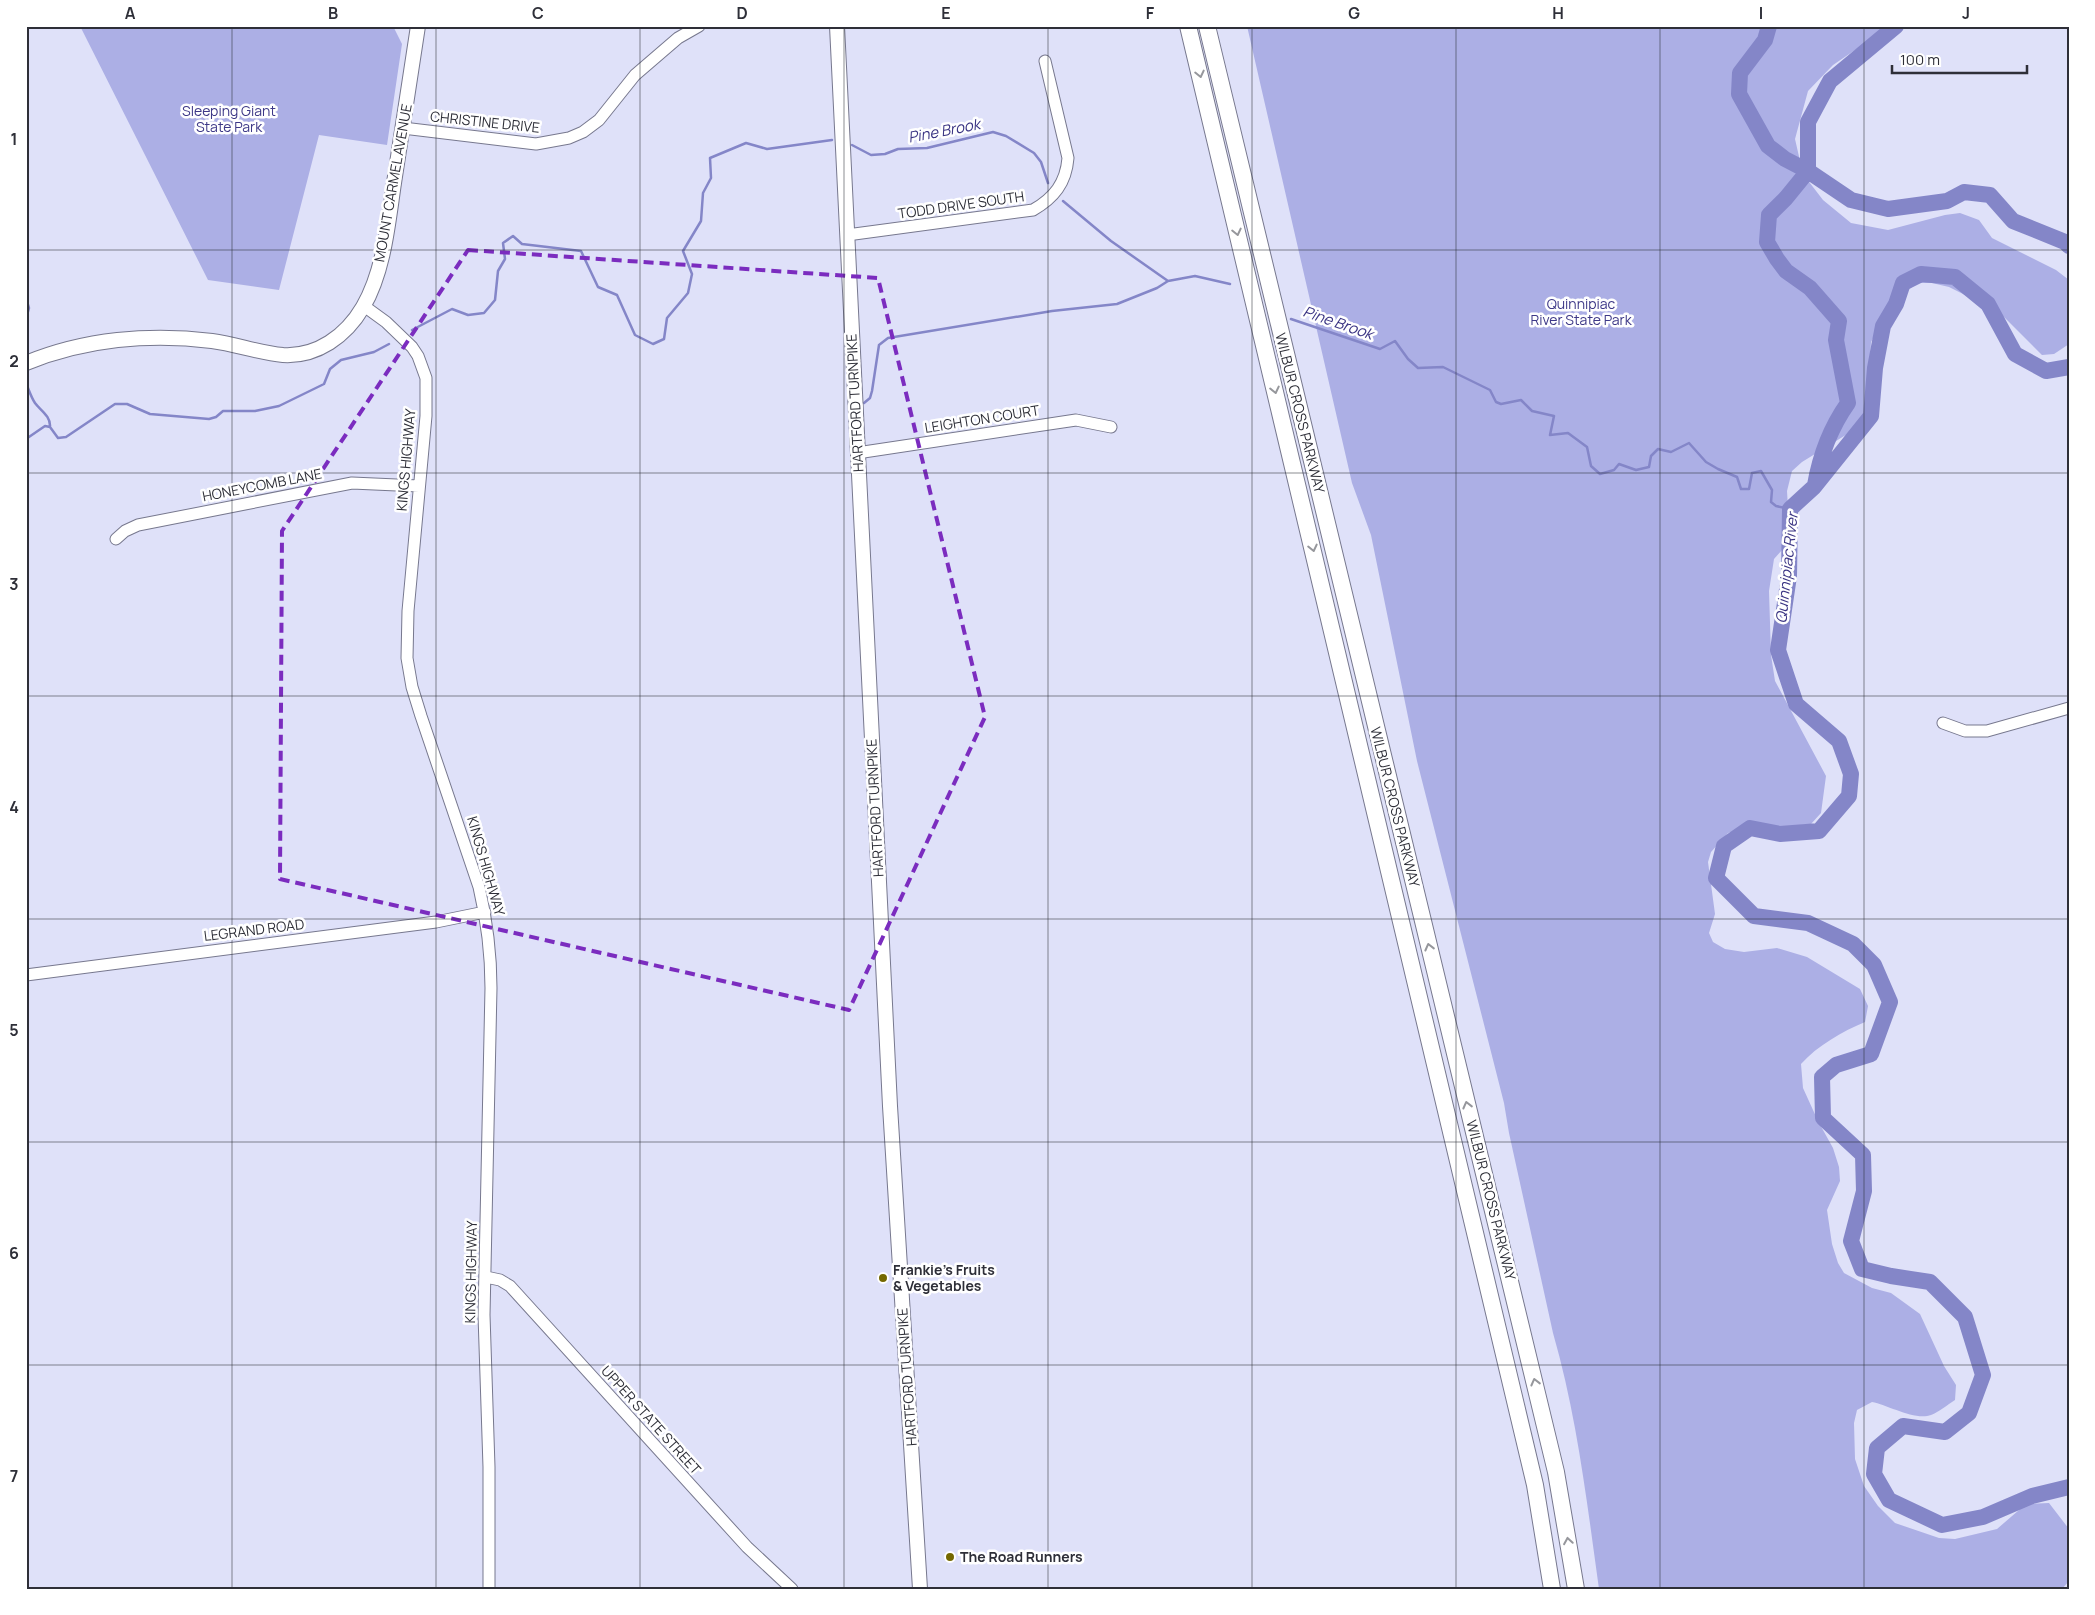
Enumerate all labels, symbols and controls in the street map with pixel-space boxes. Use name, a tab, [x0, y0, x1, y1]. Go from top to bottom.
text: A	[125, 2, 136, 24]
text: B	[328, 2, 338, 24]
text: C	[532, 2, 544, 24]
text: D	[736, 2, 748, 24]
text: E	[941, 2, 951, 24]
text: F	[1146, 2, 1155, 24]
text: G	[1348, 2, 1360, 24]
text: H	[1552, 2, 1564, 24]
text: I	[1759, 2, 1763, 24]
text: J	[1962, 2, 1970, 24]
scale bar	[1892, 42, 2028, 74]
text: 100 m	[1900, 49, 1940, 70]
one-way arrow	[1194, 69, 1204, 77]
park label: Sleeping Giant State Park	[182, 101, 276, 136]
street label: MOUNT CARMEL AVENUE	[369, 102, 416, 263]
street label: CHRISTINE DRIVE	[429, 106, 541, 137]
water label: Pine Brook	[906, 113, 984, 148]
text: 1	[10, 128, 18, 150]
street label: TODD DRIVE SOUTH	[897, 186, 1025, 223]
one-way arrow	[1231, 227, 1242, 236]
park label: Quinnipiac River State Park	[1530, 294, 1633, 329]
water label: Pine Brook	[1300, 301, 1378, 345]
street label: WILBUR CROSS PARKWAY	[1271, 331, 1330, 495]
street label: HARTFORD TURNPIKE	[841, 333, 868, 473]
text: 2	[9, 350, 19, 372]
one-way arrow	[1269, 385, 1280, 394]
street label: LEIGHTON COURT	[923, 400, 1041, 437]
street label: KINGS HIGHWAY	[392, 408, 419, 512]
street label: HONEYCOMB LANE	[201, 464, 323, 505]
water label: Quinnipiac River	[1770, 509, 1803, 624]
one-way arrow	[1307, 543, 1318, 552]
text: 3	[9, 573, 19, 595]
street label: WILBUR CROSS PARKWAY	[1366, 725, 1425, 889]
street label: HARTFORD TURNPIKE	[861, 738, 888, 878]
text: 4	[9, 796, 19, 818]
street label: KINGS HIGHWAY	[463, 814, 510, 918]
street label: LEGRAND ROAD	[203, 914, 305, 945]
one-way arrow	[1424, 942, 1435, 951]
text: 5	[9, 1019, 19, 1041]
one-way arrow	[1463, 1101, 1473, 1109]
street label: WILBUR CROSS PARKWAY	[1462, 1118, 1521, 1282]
street label: KINGS HIGHWAY	[460, 1220, 481, 1324]
text: 6	[9, 1242, 19, 1264]
place label: Frankie's Fruits & Vegetables	[893, 1260, 995, 1295]
marker: Frankie's Fruits & Vegetables	[877, 1272, 889, 1284]
street label: HARTFORD TURNPIKE	[892, 1307, 921, 1447]
street label: UPPER STATE STREET	[597, 1361, 706, 1479]
one-way arrow	[1530, 1378, 1540, 1386]
text: 7	[10, 1465, 18, 1487]
one-way arrow	[1563, 1536, 1573, 1545]
place label: The Road Runners	[960, 1547, 1083, 1566]
marker: The Road Runners	[944, 1551, 956, 1563]

